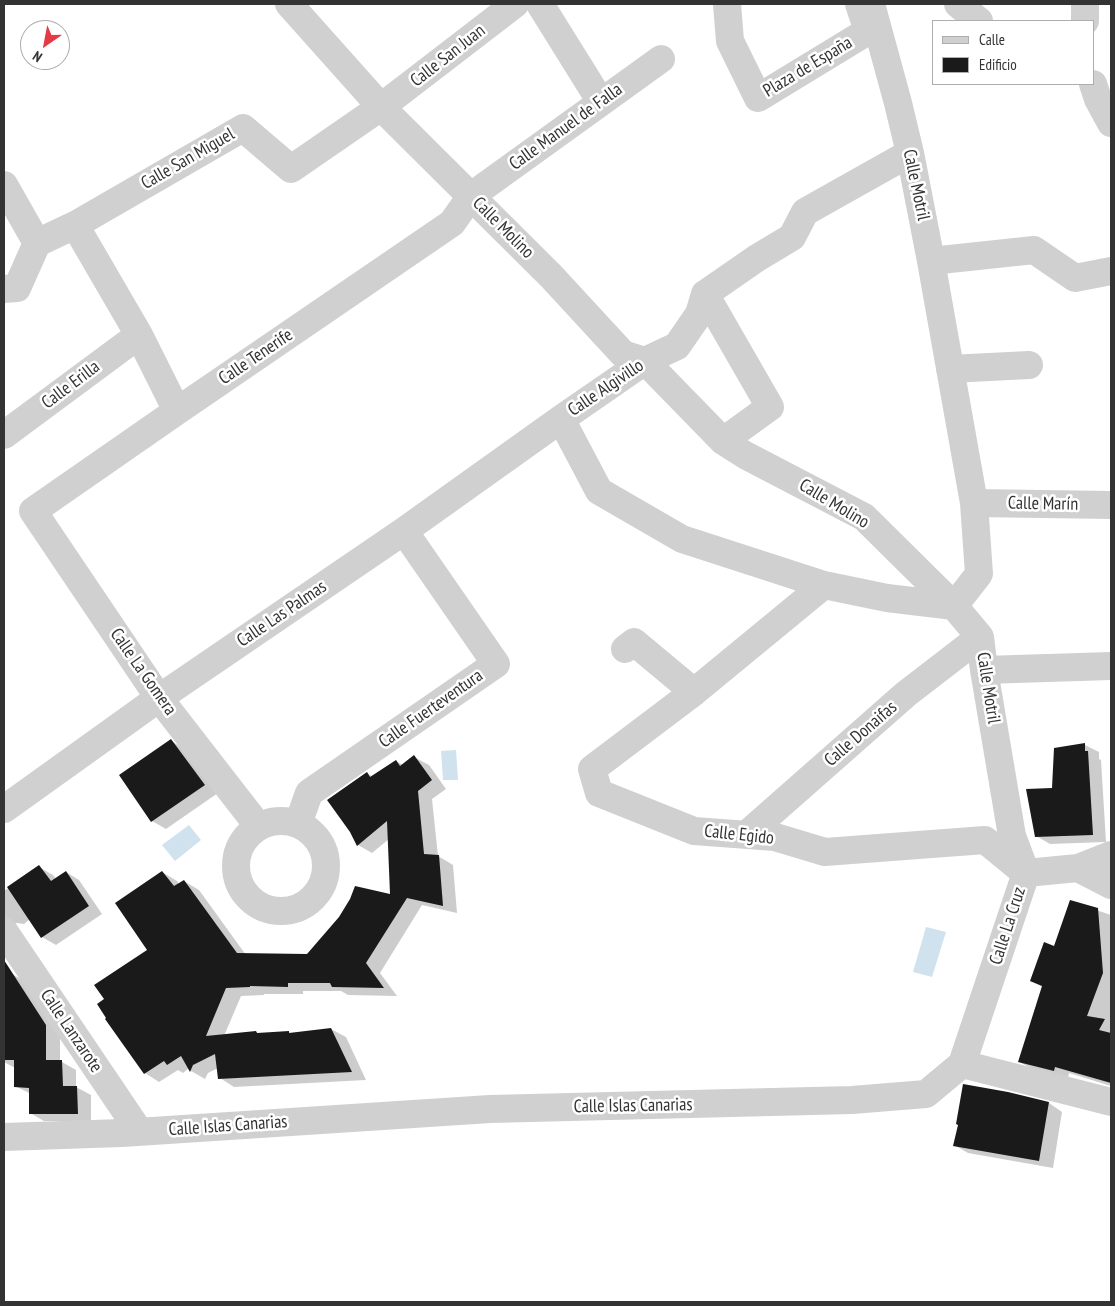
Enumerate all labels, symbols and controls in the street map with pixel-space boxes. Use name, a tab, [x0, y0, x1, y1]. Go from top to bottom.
north arrow	[20, 20, 70, 70]
street label: Calle San Juan	[406, 20, 490, 92]
legend	[932, 20, 1095, 85]
text: Calle	[979, 30, 1005, 49]
street label: Plaza de España	[760, 32, 856, 102]
text: N	[29, 47, 45, 66]
text: Edificio	[979, 55, 1017, 74]
street label: Calle Manuel de Falla	[505, 79, 627, 175]
street label: Calle San Miguel	[138, 124, 238, 194]
street label: Calle Motril	[898, 148, 934, 222]
street label: Calle Molino	[468, 193, 538, 263]
street label: Calle Tenerife	[215, 324, 297, 390]
street label: Calle Algivillo	[564, 355, 648, 421]
street label: Calle Erilla	[38, 356, 104, 414]
street label: Calle Molino	[795, 475, 873, 533]
street label: Calle Marín	[1008, 493, 1078, 515]
street label: Calle Las Palmas	[233, 576, 331, 652]
street label: Calle La Gomera	[105, 624, 181, 720]
street label: Calle Motril	[972, 651, 1004, 725]
street label: Calle Fuerteventura	[375, 665, 487, 753]
street label: Calle Donaifas	[820, 697, 902, 771]
street label: Calle Egido	[703, 821, 775, 849]
street label: Calle La Cruz	[985, 884, 1031, 968]
street label: Calle Lanzarote	[35, 985, 107, 1077]
street label: Calle Islas Canarias	[573, 1094, 693, 1118]
street label: Calle Islas Canarias	[168, 1111, 288, 1141]

